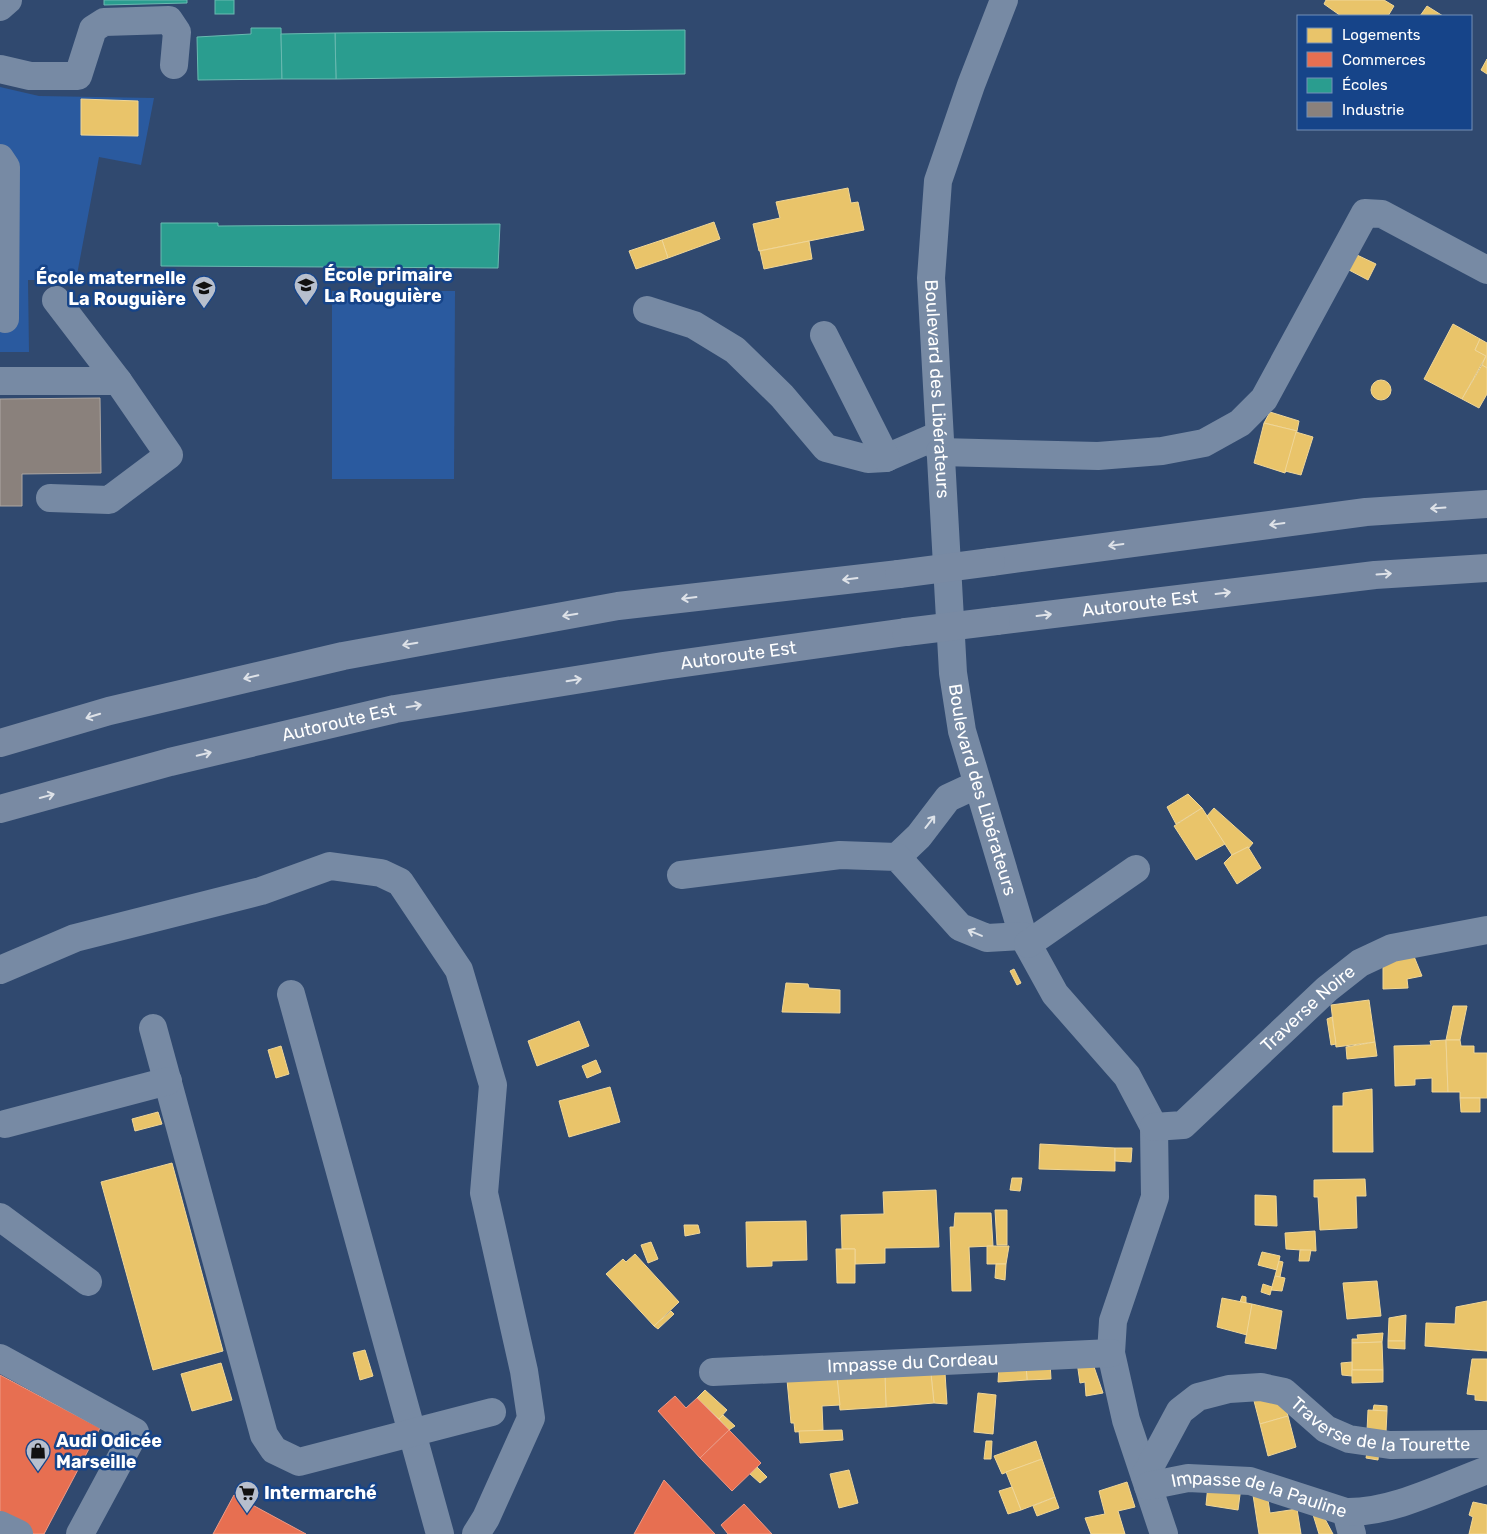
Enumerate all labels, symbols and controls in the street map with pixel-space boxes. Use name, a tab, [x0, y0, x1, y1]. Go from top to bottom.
legend	[1297, 15, 1472, 130]
text: Logements	[1342, 26, 1421, 44]
text: Commerces	[1342, 51, 1426, 69]
text: Écoles	[1342, 76, 1388, 94]
text: Industrie	[1342, 101, 1404, 119]
place label: École primaire La Rouguière	[324, 264, 453, 307]
place label: École maternelle La Rouguière	[36, 267, 186, 310]
school or university icon: École primaire La Rouguière	[293, 272, 319, 306]
school or university icon: École maternelle La Rouguière	[191, 275, 217, 309]
street label: Boulevard des Libérateurs	[920, 279, 954, 499]
one-way arrow	[1431, 503, 1447, 512]
one-way arrow	[1269, 519, 1285, 529]
one-way arrow	[1108, 540, 1124, 550]
one-way arrow	[1376, 570, 1392, 579]
one-way arrow	[843, 574, 859, 584]
street label: Autoroute Est	[1081, 586, 1199, 621]
one-way arrow	[1215, 588, 1231, 598]
one-way arrow	[681, 593, 697, 603]
one-way arrow	[1036, 610, 1052, 620]
one-way arrow	[562, 611, 578, 620]
street label: Autoroute Est	[679, 636, 798, 674]
one-way arrow	[402, 639, 418, 649]
one-way arrow	[244, 673, 260, 682]
one-way arrow	[566, 675, 582, 685]
street label: Boulevard des Libérateurs	[944, 682, 1021, 898]
street label: Autoroute Est	[280, 698, 398, 746]
one-way arrow	[405, 701, 421, 711]
one-way arrow	[86, 711, 102, 721]
one-way arrow	[196, 749, 212, 758]
one-way arrow	[39, 790, 55, 800]
one-way arrow	[925, 815, 935, 829]
one-way arrow	[968, 928, 983, 938]
street label: Traverse Noire	[1256, 960, 1360, 1057]
street label: Impasse du Cordeau	[827, 1347, 999, 1378]
street label: Traverse de la Tourette	[1286, 1392, 1470, 1456]
place label: Audi Odicée Marseille	[56, 1430, 162, 1473]
shop icon: Audi Odicée Marseille	[25, 1438, 51, 1472]
street label: Impasse de la Pauline	[1169, 1466, 1350, 1523]
supermarket icon: Intermarché	[234, 1480, 260, 1514]
place label: Intermarché	[264, 1482, 377, 1504]

